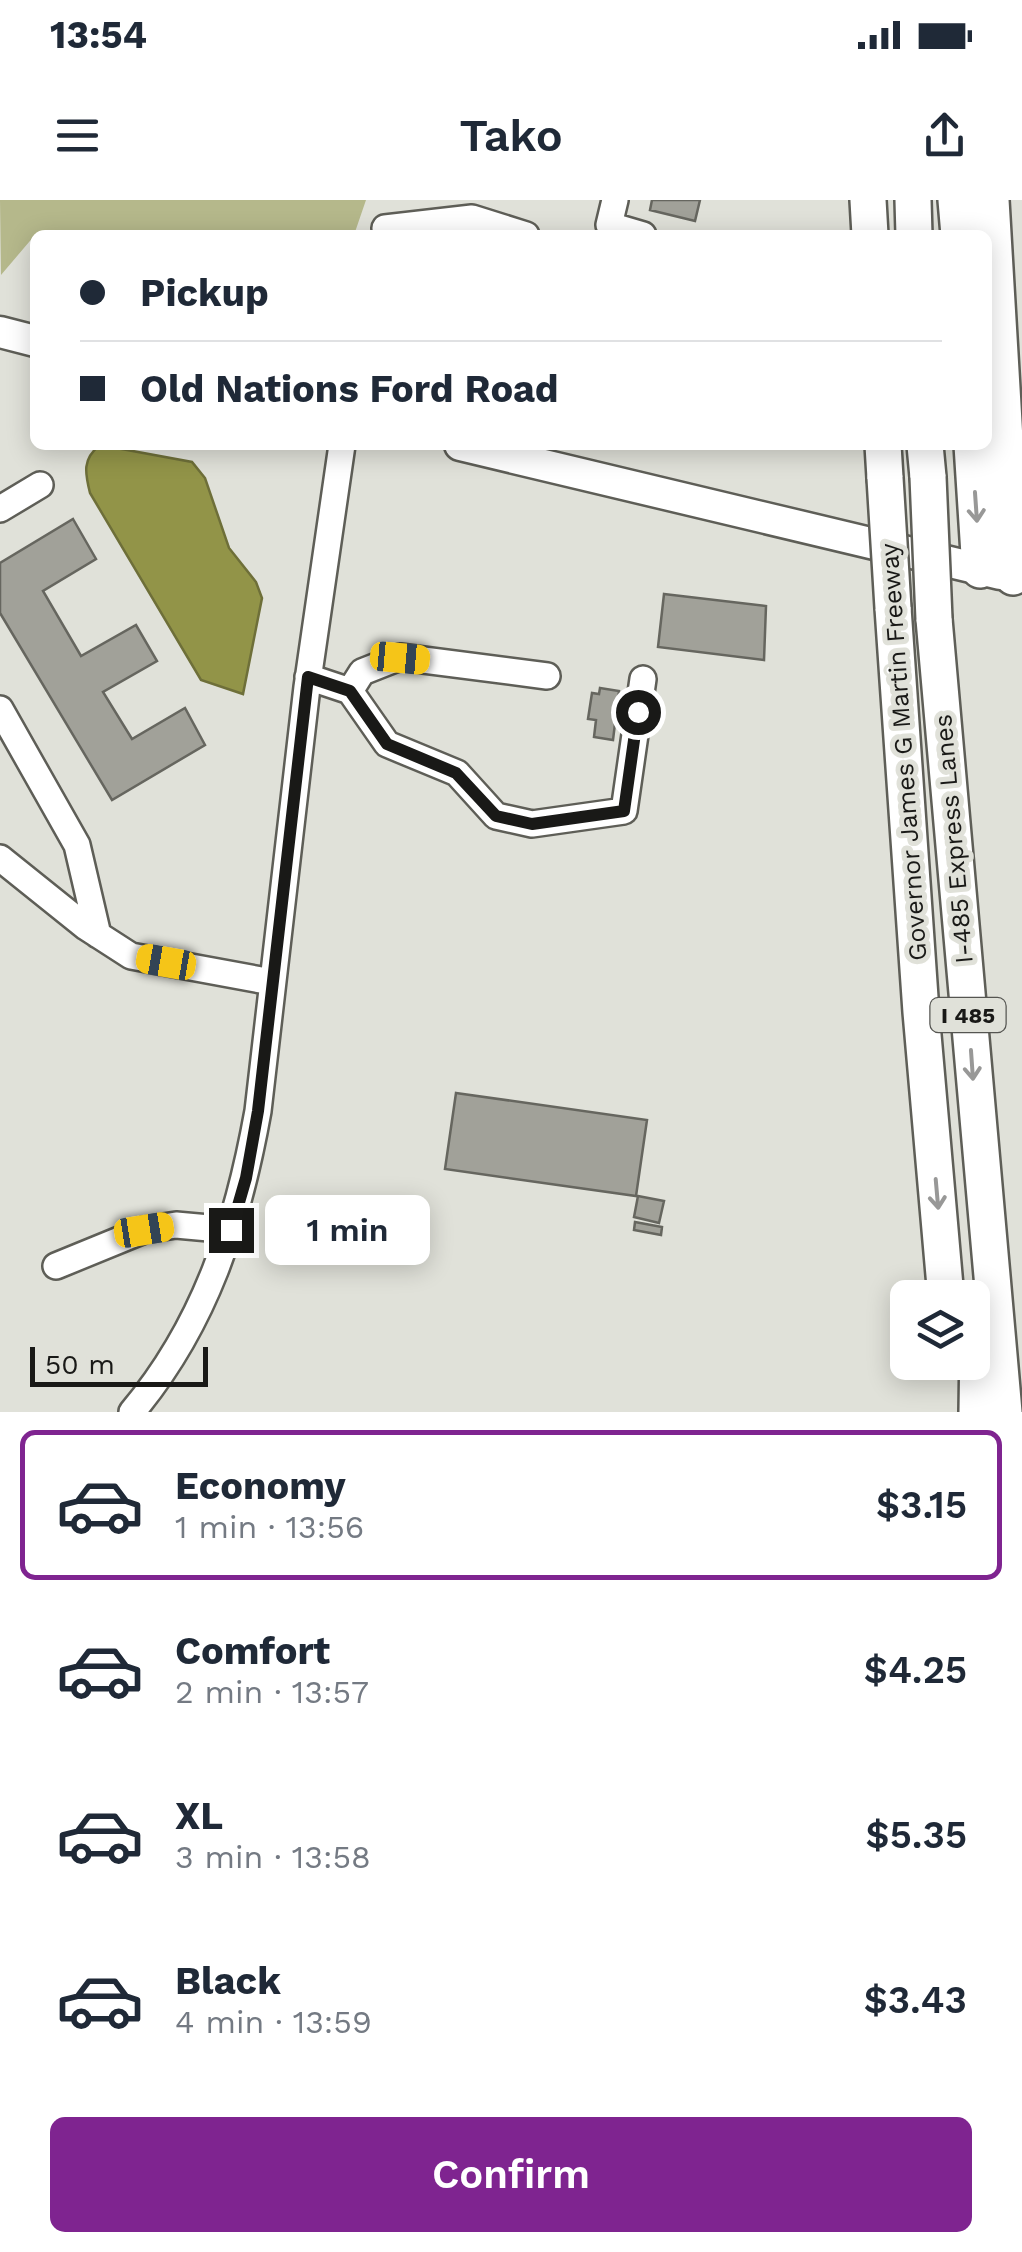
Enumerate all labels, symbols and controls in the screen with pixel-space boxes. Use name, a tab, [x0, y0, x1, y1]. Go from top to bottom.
text: 13:54	[50, 13, 147, 57]
icon: menu	[50, 108, 105, 163]
icon: share	[917, 108, 972, 163]
text: Tako	[459, 109, 563, 162]
text: Pickup	[140, 271, 269, 315]
text: Old Nations Ford Road	[140, 367, 559, 411]
one-way arrow	[967, 491, 986, 523]
street label: Governor James G Martin Freeway	[874, 542, 933, 962]
car	[369, 640, 431, 676]
route start	[616, 690, 661, 735]
street label: I-485 Express Lanes	[928, 713, 979, 965]
car	[134, 942, 198, 982]
road number: I 485	[930, 998, 1006, 1032]
one-way arrow	[962, 1048, 981, 1080]
one-way arrow	[927, 1178, 946, 1210]
callout: 1 min	[266, 1195, 431, 1265]
route end	[209, 1208, 254, 1253]
car	[112, 1210, 176, 1250]
text: 1 min	[306, 1211, 389, 1249]
map controls	[890, 1280, 990, 1380]
button: layers	[890, 1280, 990, 1380]
scale bar	[30, 1342, 208, 1386]
text: 50 m	[45, 1348, 115, 1381]
icon: car	[55, 1460, 145, 1550]
text: Economy	[175, 1464, 346, 1508]
text: $3.15	[876, 1483, 967, 1527]
text: 1 min · 13:56	[175, 1508, 364, 1546]
icon: car	[55, 1625, 145, 1715]
text: Comfort	[175, 1629, 330, 1673]
text: $4.25	[864, 1648, 967, 1692]
text: 2 min · 13:57	[175, 1673, 369, 1711]
icon: car	[55, 1790, 145, 1880]
text: XL	[175, 1794, 223, 1838]
text: $5.35	[866, 1813, 967, 1857]
text: 3 min · 13:58	[175, 1838, 371, 1876]
icon: car	[55, 1955, 145, 2045]
text: Black	[175, 1959, 281, 2003]
text: $3.43	[864, 1978, 967, 2022]
text: 4 min · 13:59	[175, 2003, 372, 2041]
button: Confirm	[50, 2117, 972, 2232]

